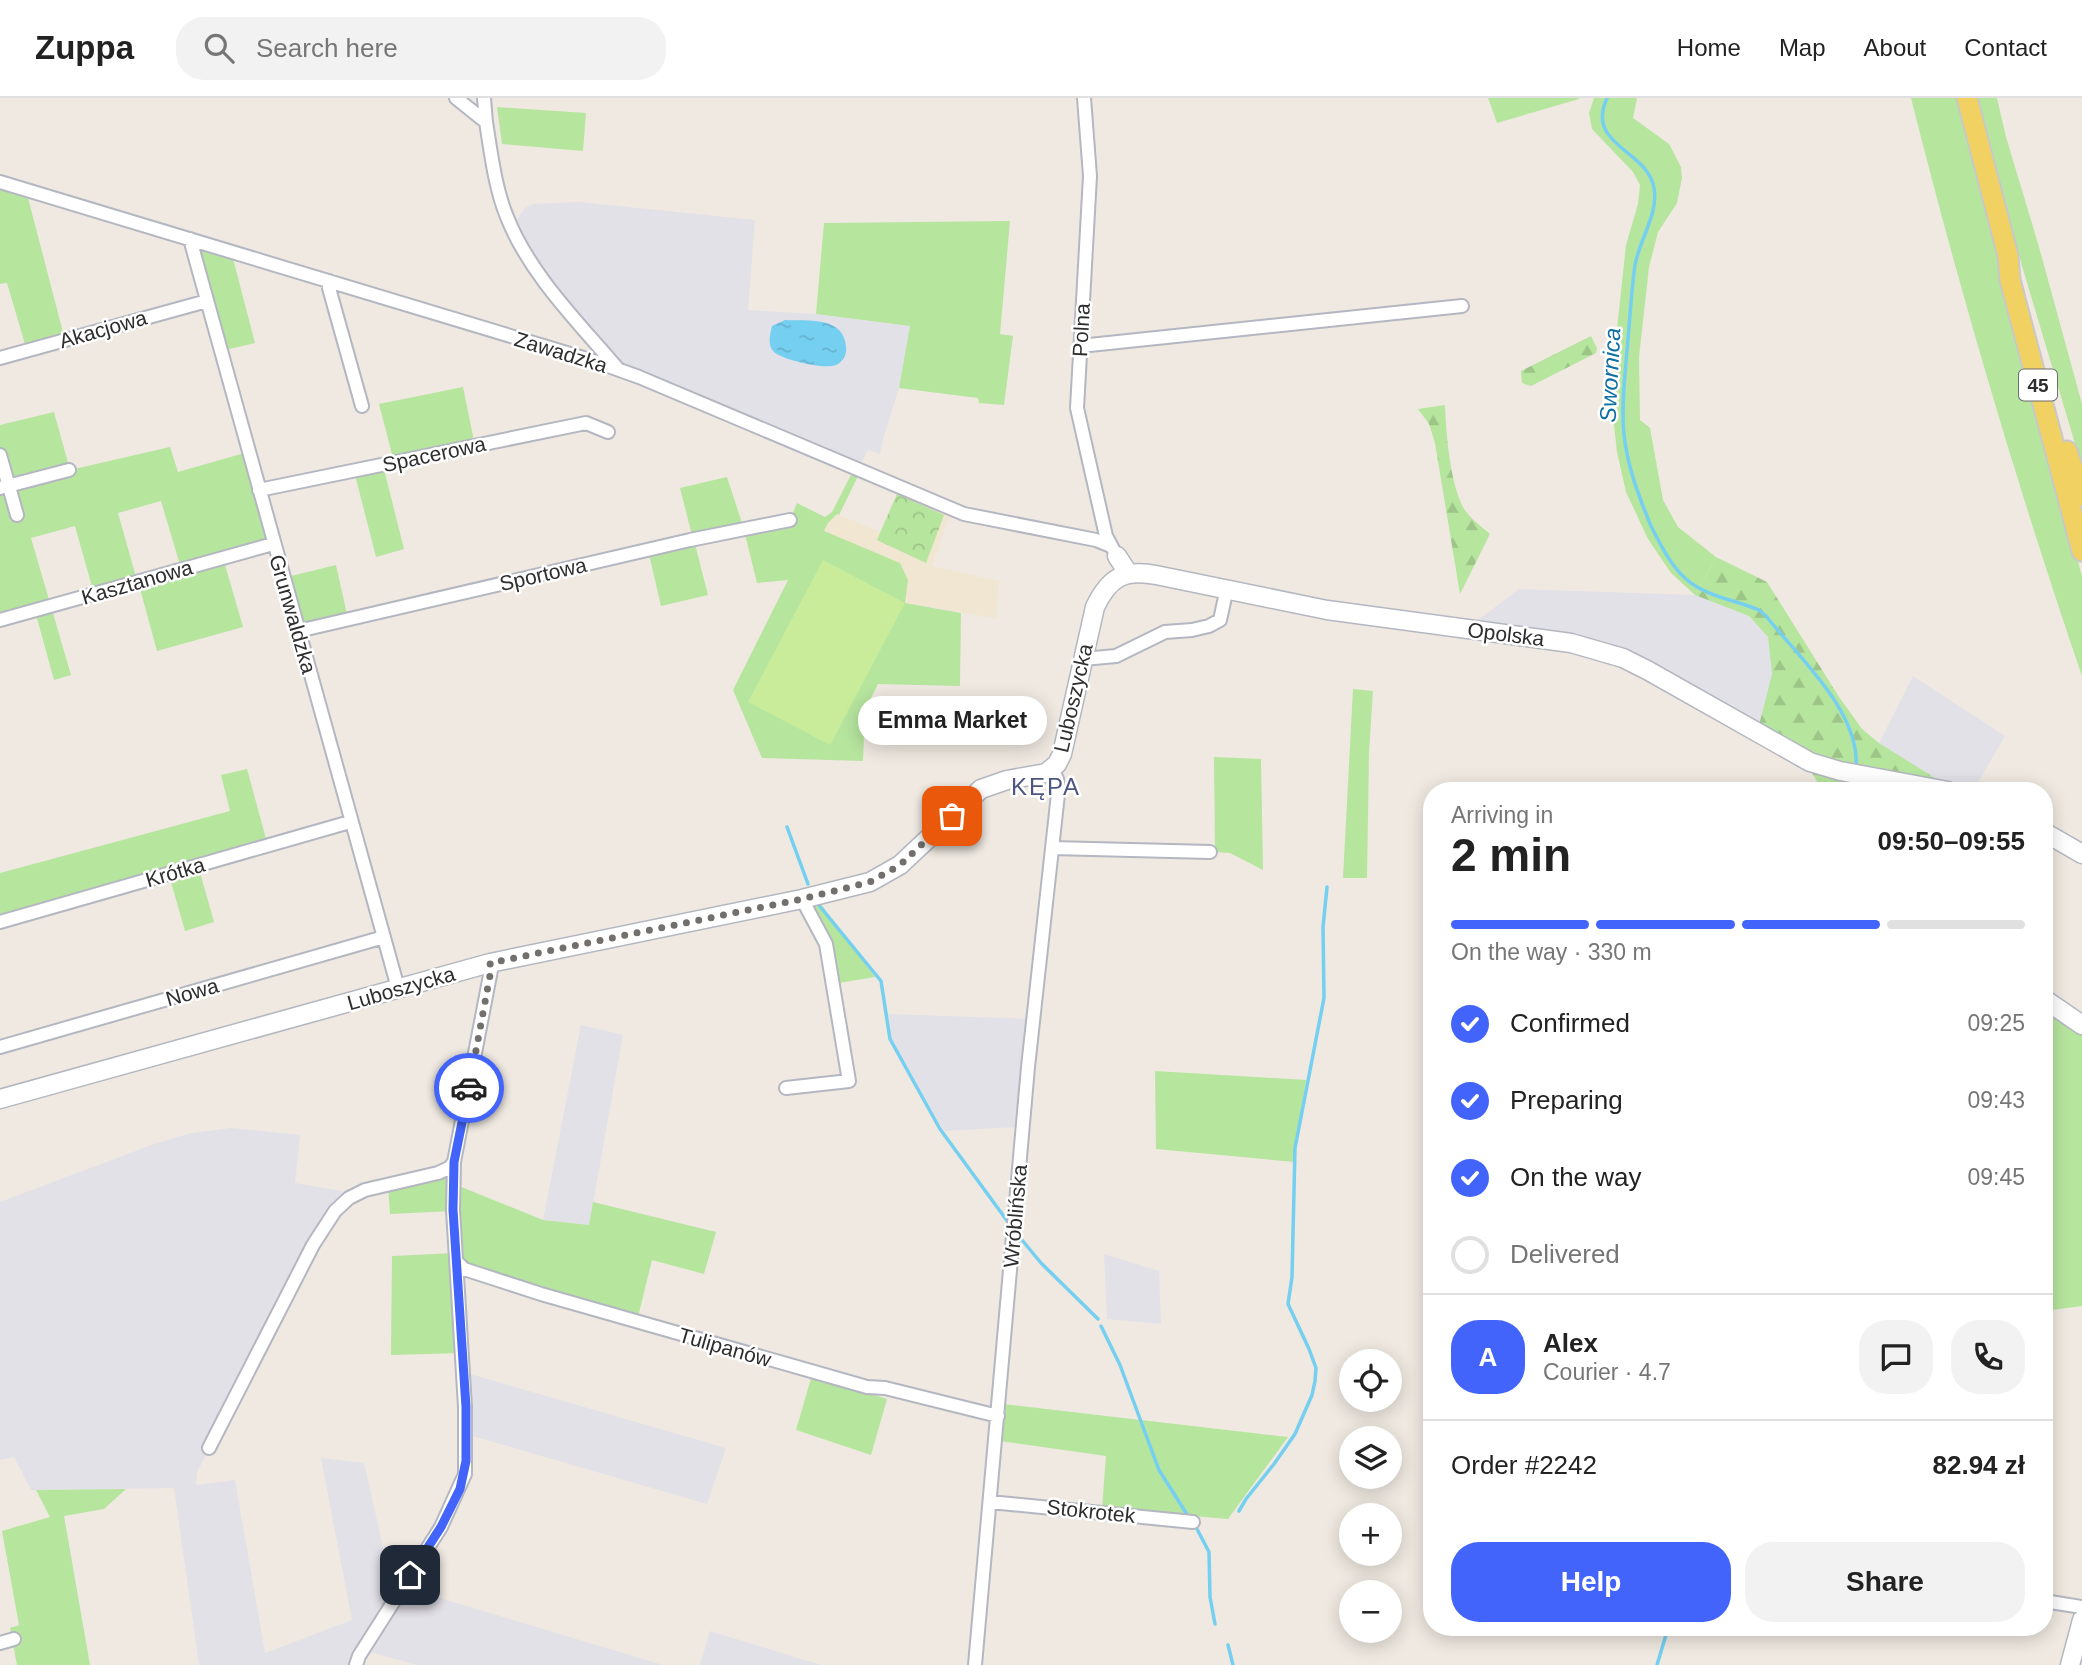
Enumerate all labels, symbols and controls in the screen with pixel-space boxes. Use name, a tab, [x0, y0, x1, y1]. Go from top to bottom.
search box	[176, 17, 666, 80]
text: Zuppa	[35, 29, 134, 66]
icon: search	[200, 29, 238, 67]
text: Search here	[256, 33, 398, 63]
text: Home	[1677, 34, 1741, 61]
text: Map	[1779, 34, 1826, 61]
text: About	[1864, 34, 1926, 61]
text: Contact	[1964, 34, 2047, 61]
street label: Polna	[1068, 302, 1094, 357]
street label: Akacjowa	[57, 305, 150, 352]
street label: Zawadzka	[512, 327, 610, 377]
water label: Swornica	[1595, 327, 1625, 423]
road number: 45	[2019, 370, 2057, 400]
street label: Spacerowa	[380, 432, 488, 476]
street label: Grunwaldzka	[265, 552, 321, 676]
street label: Sportowa	[497, 553, 589, 595]
street label: Kasztanowa	[79, 555, 195, 609]
street label: Opolska	[1466, 618, 1546, 650]
street label: Luboszycka	[1049, 641, 1097, 755]
callout: Emma Market	[858, 697, 1046, 746]
text: Emma Market	[878, 707, 1027, 733]
district label: KĘPA	[1011, 773, 1081, 800]
pin	[922, 786, 982, 846]
icon: bag	[933, 797, 971, 835]
text: Arriving in	[1451, 802, 1553, 828]
text: 09:50–09:55	[1878, 826, 2025, 856]
text: 2 min	[1451, 829, 1571, 881]
street label: Krótka	[143, 852, 208, 891]
text: On the way · 330 m	[1451, 939, 1652, 965]
street label: Luboszycka	[345, 962, 458, 1014]
street label: Nowa	[163, 973, 221, 1010]
icon: check	[1451, 1005, 1489, 1043]
text: Confirmed	[1510, 1008, 1630, 1038]
text: 09:25	[1967, 1010, 2025, 1036]
courier	[434, 1053, 504, 1123]
icon: car	[450, 1069, 488, 1107]
icon: check	[1451, 1082, 1489, 1120]
text: Preparing	[1510, 1085, 1623, 1115]
text: 09:43	[1967, 1087, 2025, 1113]
icon: check	[1451, 1159, 1489, 1197]
text: On the way	[1510, 1162, 1642, 1192]
street label: Wróblińska	[999, 1163, 1031, 1269]
text: 09:45	[1967, 1164, 2025, 1190]
text: Delivered	[1510, 1239, 1620, 1269]
button: chat	[1859, 1320, 1933, 1394]
button: phone	[1951, 1320, 2025, 1394]
street label: Tulipanów	[676, 1323, 775, 1371]
text: Alex	[1543, 1328, 1598, 1358]
text: A	[1479, 1342, 1497, 1372]
map controls	[1339, 1349, 1402, 1643]
button: locate	[1339, 1349, 1402, 1412]
text: Courier · 4.7	[1543, 1359, 1671, 1385]
button: layers	[1339, 1426, 1402, 1489]
text: Order #2242	[1451, 1450, 1597, 1480]
text: 82.94 zł	[1932, 1450, 2025, 1480]
street label: Stokrotek	[1046, 1495, 1137, 1527]
button: +	[1339, 1503, 1402, 1566]
button: Help	[1451, 1542, 1731, 1622]
button: Share	[1745, 1542, 2025, 1622]
pin	[380, 1545, 440, 1605]
icon: home	[391, 1556, 429, 1594]
button: −	[1339, 1580, 1402, 1643]

